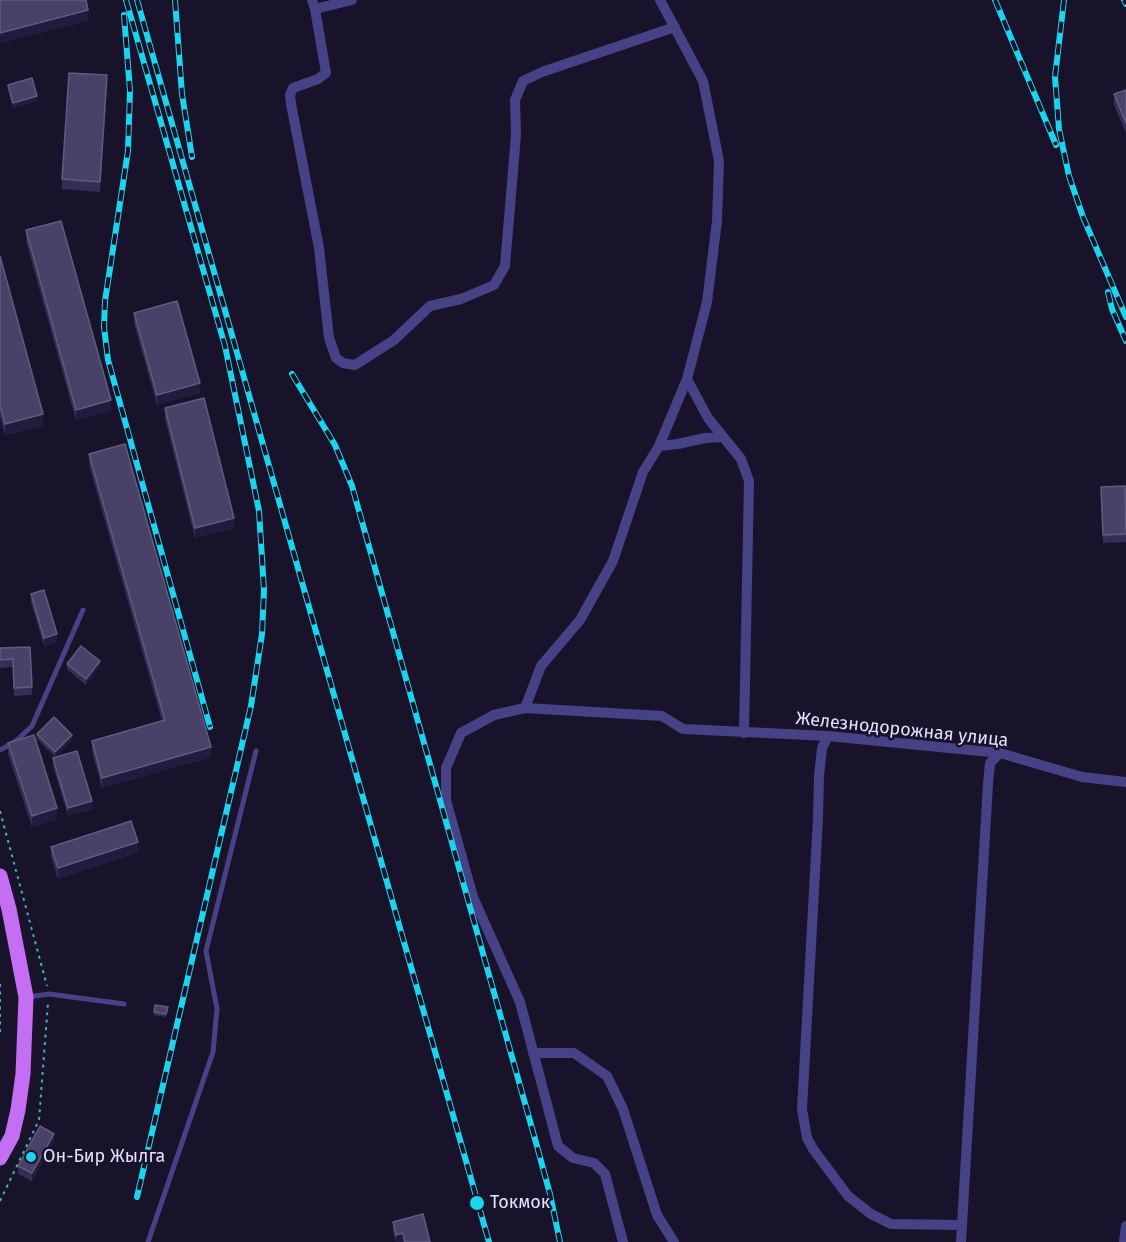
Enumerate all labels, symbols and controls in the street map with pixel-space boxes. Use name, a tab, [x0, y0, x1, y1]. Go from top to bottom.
street label: Железнодорожная улица	[795, 708, 1009, 752]
place label: Он-Бир Жылга	[43, 1146, 165, 1168]
marker: Он-Бир Жылга	[24, 1150, 38, 1164]
place label: Токмок	[490, 1192, 550, 1214]
marker: Токмок	[468, 1194, 486, 1212]

